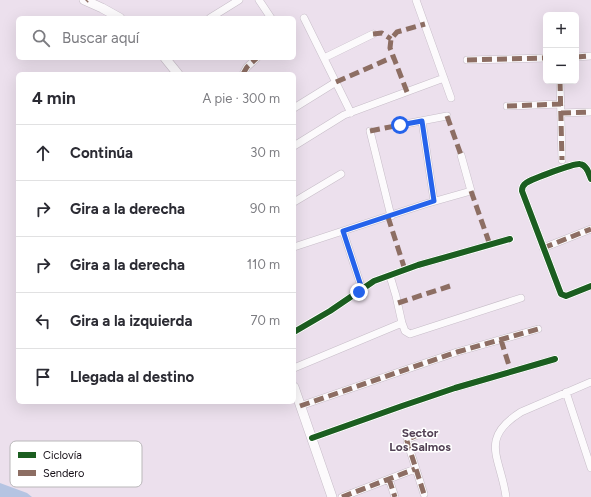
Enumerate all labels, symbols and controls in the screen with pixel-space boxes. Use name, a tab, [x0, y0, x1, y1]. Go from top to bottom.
map controls	[543, 12, 579, 84]
button: +	[543, 12, 579, 48]
search box	[16, 16, 296, 60]
icon: search	[30, 27, 52, 49]
text: Buscar aquí	[62, 29, 139, 47]
button: −	[543, 48, 579, 84]
text: 4 min	[32, 88, 76, 108]
text: A pie · 300 m	[202, 91, 280, 106]
route start	[391, 116, 409, 134]
icon: ahead	[32, 142, 54, 164]
text: Continúa	[70, 144, 133, 162]
text: 30 m	[250, 145, 280, 160]
icon: right	[32, 198, 54, 220]
text: Gira a la derecha	[70, 200, 185, 218]
text: 90 m	[250, 201, 280, 216]
icon: right	[32, 254, 54, 276]
text: Gira a la derecha	[70, 256, 185, 274]
text: 110 m	[247, 257, 280, 272]
route end	[350, 283, 368, 301]
icon: left	[32, 310, 54, 332]
text: Gira a la izquierda	[70, 312, 192, 330]
text: 70 m	[250, 313, 280, 328]
icon: arrive	[32, 366, 54, 388]
text: Llegada al destino	[70, 368, 194, 386]
district label: Sector Los Salmos	[389, 426, 451, 454]
legend	[10, 441, 142, 487]
text: Ciclovía	[43, 449, 82, 462]
text: Sendero	[43, 467, 84, 480]

